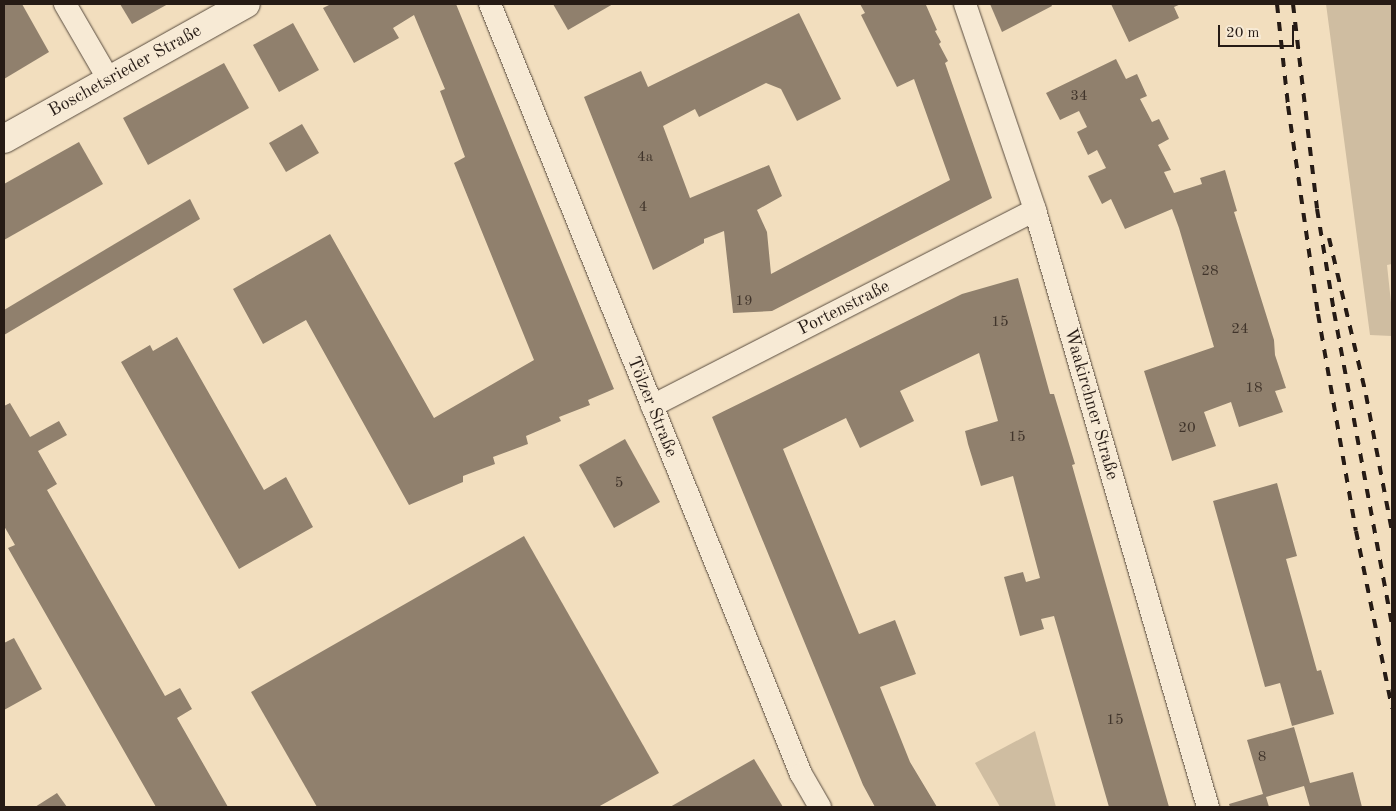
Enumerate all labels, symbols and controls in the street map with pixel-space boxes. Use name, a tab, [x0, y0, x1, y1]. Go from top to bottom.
scale bar	[1221, 15, 1297, 47]
street label: Boschetsrieder Straße	[45, 20, 205, 122]
text: 20 m	[1226, 26, 1260, 41]
house number: 34	[1070, 88, 1088, 106]
house number: 4a	[637, 149, 653, 167]
house number: 4	[639, 199, 647, 217]
house number: 28	[1201, 263, 1219, 281]
street label: Portenstraße	[795, 276, 893, 340]
house number: 19	[735, 293, 753, 311]
house number: 15	[991, 314, 1009, 332]
house number: 24	[1231, 321, 1249, 339]
street label: Waakirchner Straße	[1059, 326, 1123, 482]
street label: Tölzer Straße	[622, 353, 682, 461]
house number: 18	[1245, 380, 1263, 398]
house number: 20	[1178, 420, 1196, 438]
house number: 15	[1008, 429, 1026, 447]
house number: 5	[615, 475, 623, 493]
house number: 15	[1106, 712, 1124, 730]
house number: 8	[1258, 749, 1266, 767]

